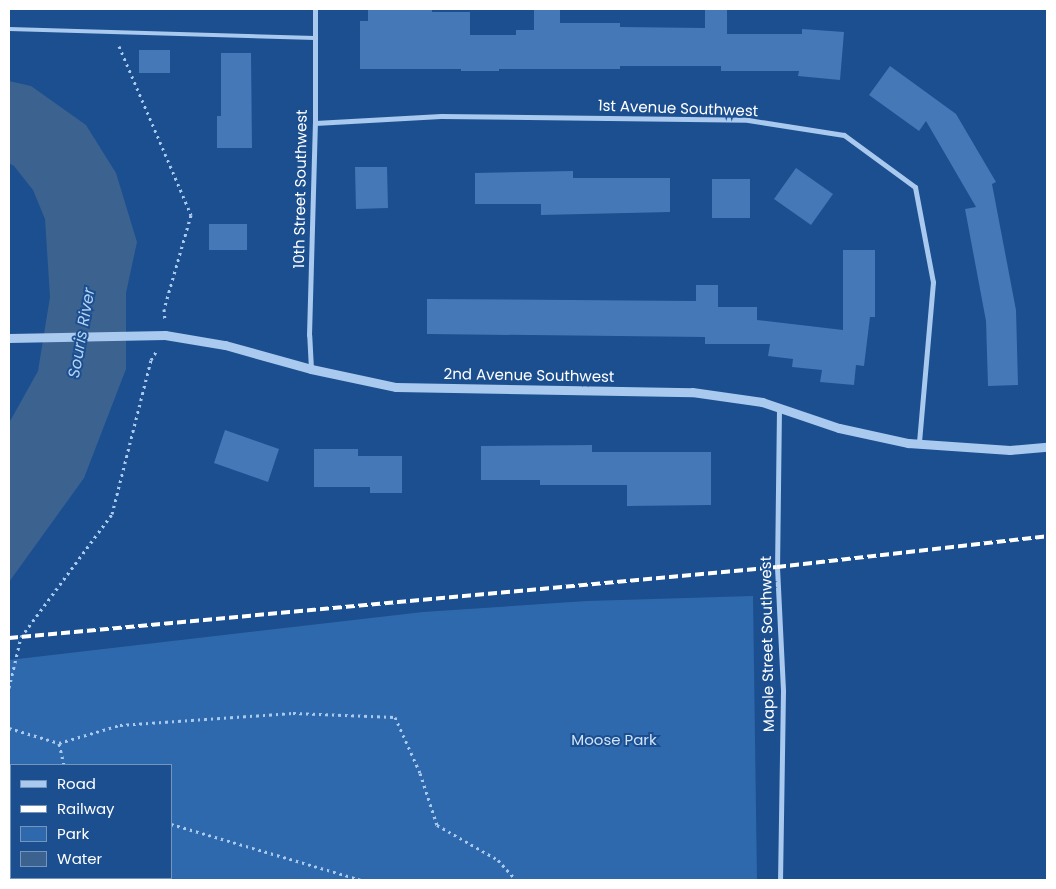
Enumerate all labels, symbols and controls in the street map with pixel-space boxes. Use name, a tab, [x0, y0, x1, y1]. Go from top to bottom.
street label: 1st Avenue Southwest	[598, 96, 758, 120]
street label: 10th Street Southwest	[290, 109, 310, 269]
water label: Souris River	[65, 286, 99, 380]
street label: 2nd Avenue Southwest	[444, 365, 614, 385]
street label: Maple Street Southwest	[756, 556, 778, 732]
park label: Moose Park	[571, 731, 657, 749]
legend	[10, 764, 172, 879]
text: Road	[57, 773, 96, 794]
text: Railway	[57, 798, 115, 819]
text: Park	[57, 823, 89, 844]
text: Water	[57, 848, 102, 869]

